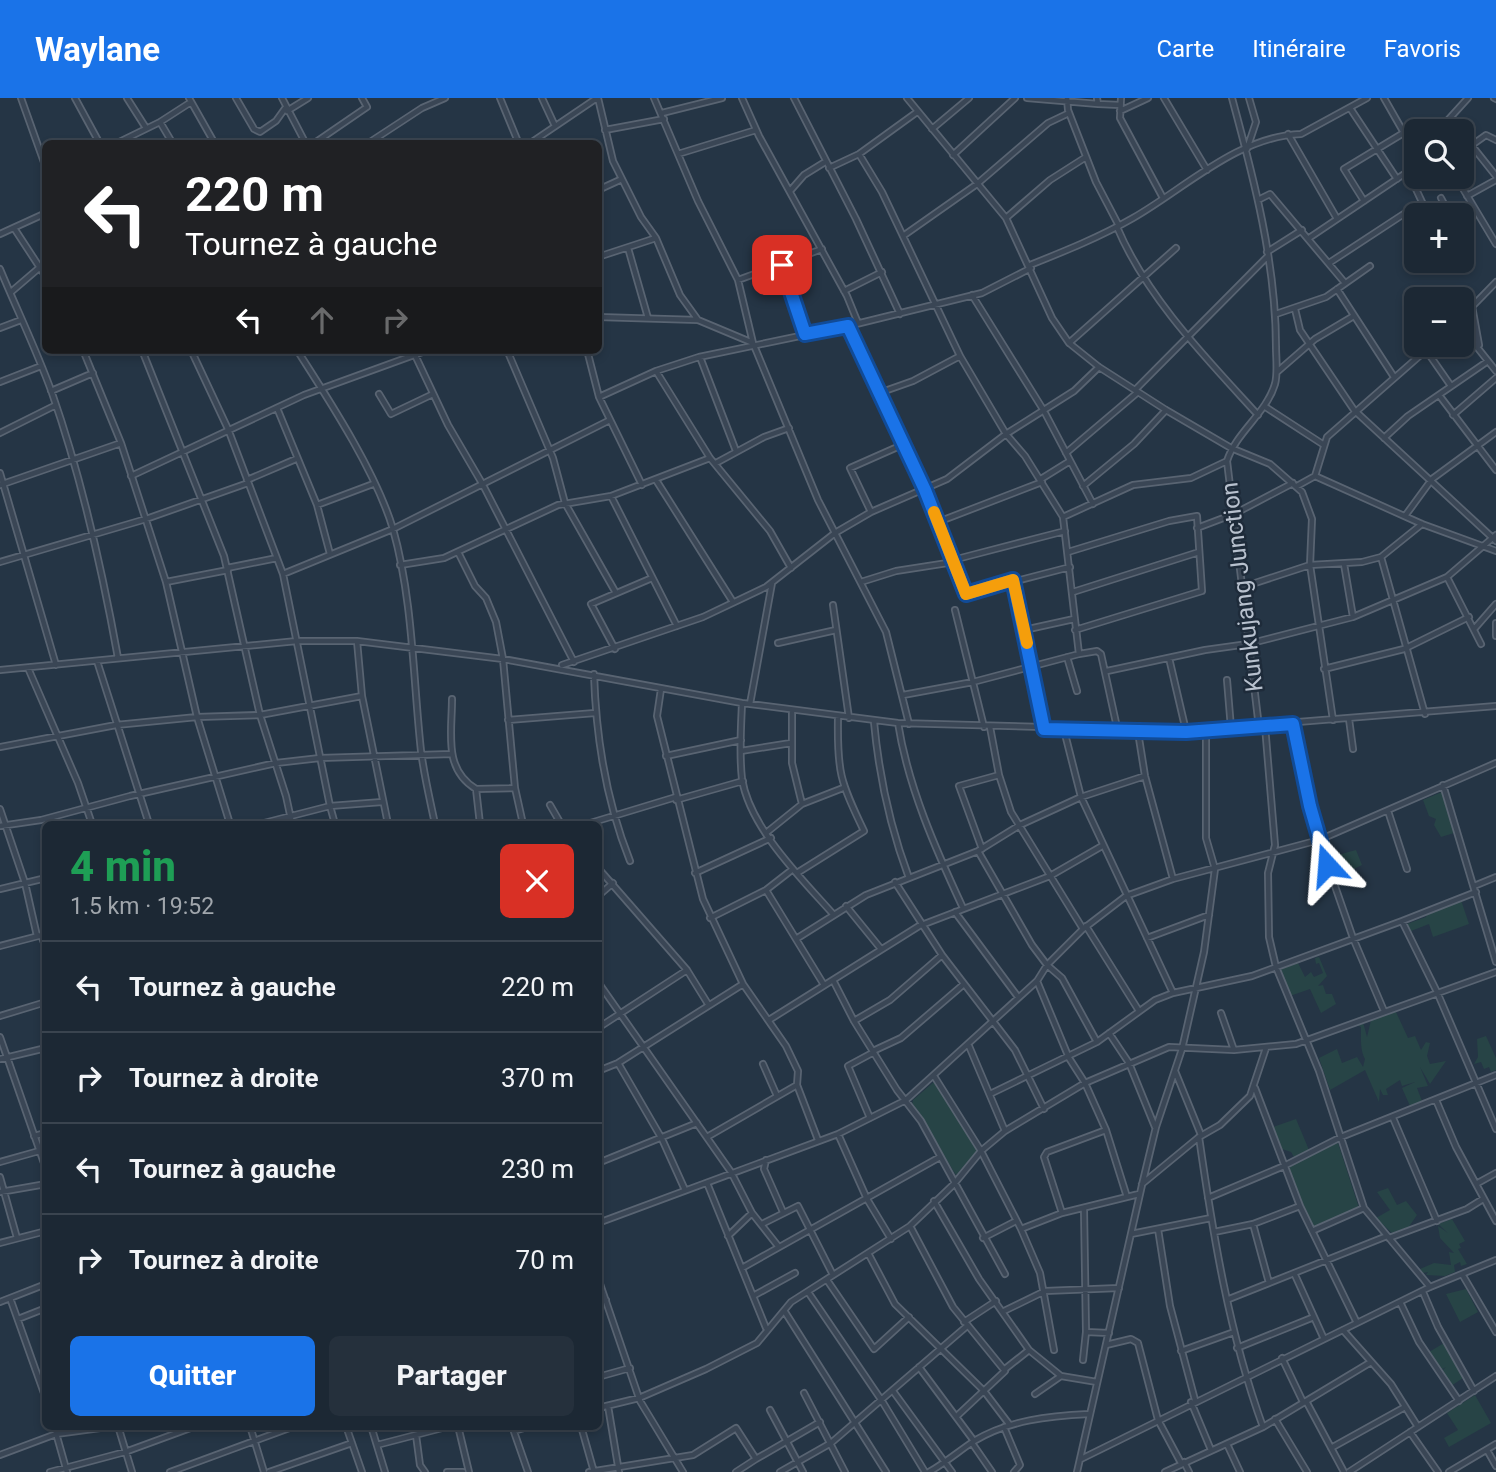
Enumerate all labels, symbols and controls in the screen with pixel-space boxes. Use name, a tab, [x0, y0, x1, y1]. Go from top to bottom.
text: Waylane	[35, 30, 160, 69]
text: Carte	[1156, 35, 1214, 63]
text: Itinéraire	[1252, 35, 1346, 63]
text: Favoris	[1384, 35, 1461, 63]
map controls	[1404, 119, 1474, 357]
button: search	[1404, 119, 1474, 189]
text: 220 m	[185, 166, 324, 223]
icon: left	[70, 168, 161, 259]
button: +	[1404, 203, 1474, 273]
text: Tournez à gauche	[185, 225, 437, 263]
pin	[752, 235, 812, 295]
icon: arrive	[763, 246, 801, 284]
button: −	[1404, 287, 1474, 357]
icon: left	[230, 301, 268, 339]
icon: ahead	[303, 301, 341, 339]
icon: right	[376, 301, 414, 339]
street label: Kunkujang Junction	[1215, 481, 1269, 693]
position arrow	[1290, 828, 1364, 902]
text: 4 min	[70, 842, 176, 891]
button: close	[500, 844, 574, 918]
text: 1.5 km · 19:52	[70, 893, 214, 920]
icon: left	[70, 968, 108, 1006]
text: Tournez à gauche	[129, 972, 336, 1002]
text: 220 m	[501, 972, 574, 1002]
icon: right	[70, 1059, 108, 1097]
text: Tournez à droite	[129, 1063, 319, 1093]
text: 370 m	[501, 1063, 574, 1093]
icon: left	[70, 1150, 108, 1188]
text: Tournez à gauche	[129, 1154, 336, 1184]
text: 230 m	[501, 1154, 574, 1184]
icon: right	[70, 1241, 108, 1279]
text: Tournez à droite	[129, 1245, 319, 1275]
text: 70 m	[516, 1245, 574, 1275]
button: Quitter	[70, 1336, 315, 1416]
button: Partager	[329, 1336, 574, 1416]

